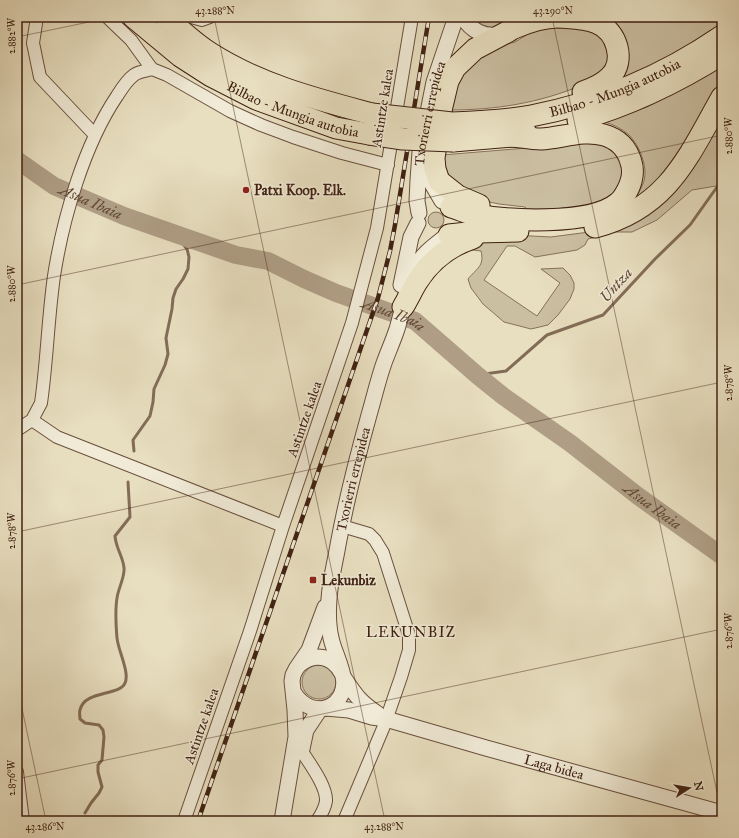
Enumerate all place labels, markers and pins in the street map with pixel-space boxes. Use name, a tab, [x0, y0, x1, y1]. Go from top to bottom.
place label: Patxi Koop. Elk.	[254, 182, 346, 200]
marker: Patxi Koop. Elk.	[241, 185, 251, 195]
place label: Lekunbiz	[321, 572, 376, 589]
marker: Lekunbiz	[308, 575, 318, 585]

